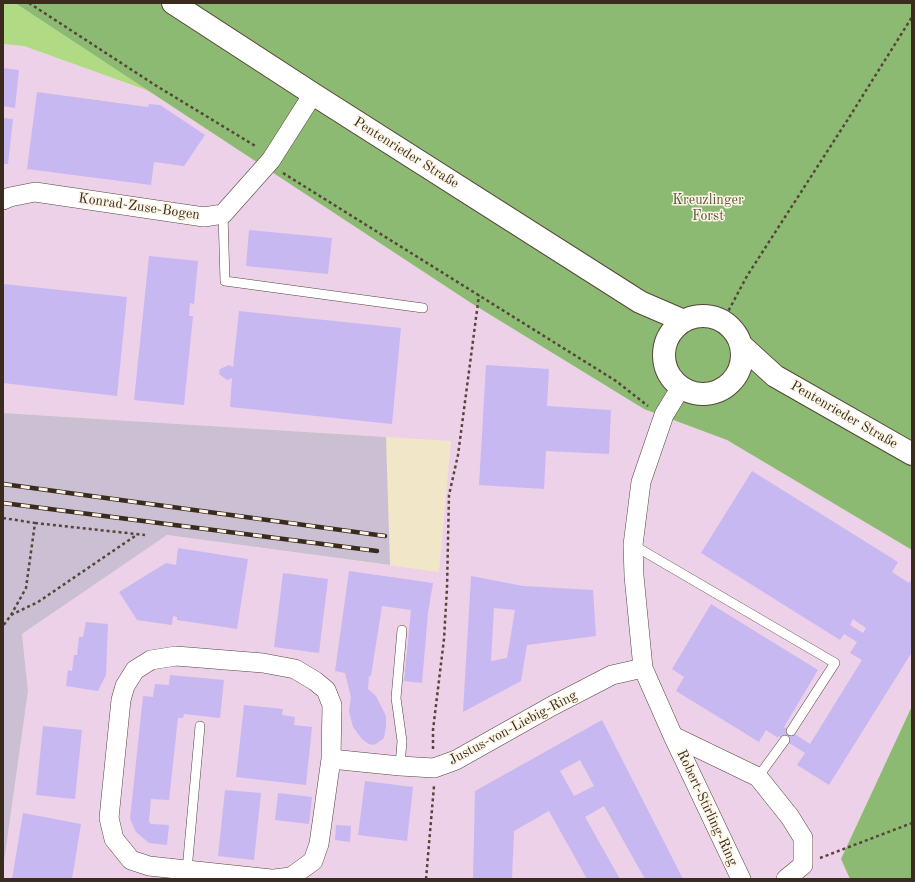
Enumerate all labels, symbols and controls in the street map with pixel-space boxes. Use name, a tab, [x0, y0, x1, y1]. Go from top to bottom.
street label: Pentenrieder Straße	[350, 114, 462, 192]
street label: Konrad-Zuse-Bogen	[77, 190, 201, 224]
park label: Kreuzlinger Forst	[672, 192, 744, 224]
street label: Pentenrieder Straße	[787, 377, 901, 453]
street label: Justus-von-Liebig-Ring	[446, 687, 580, 769]
street label: Robert-Stirling-Ring	[673, 747, 741, 869]

